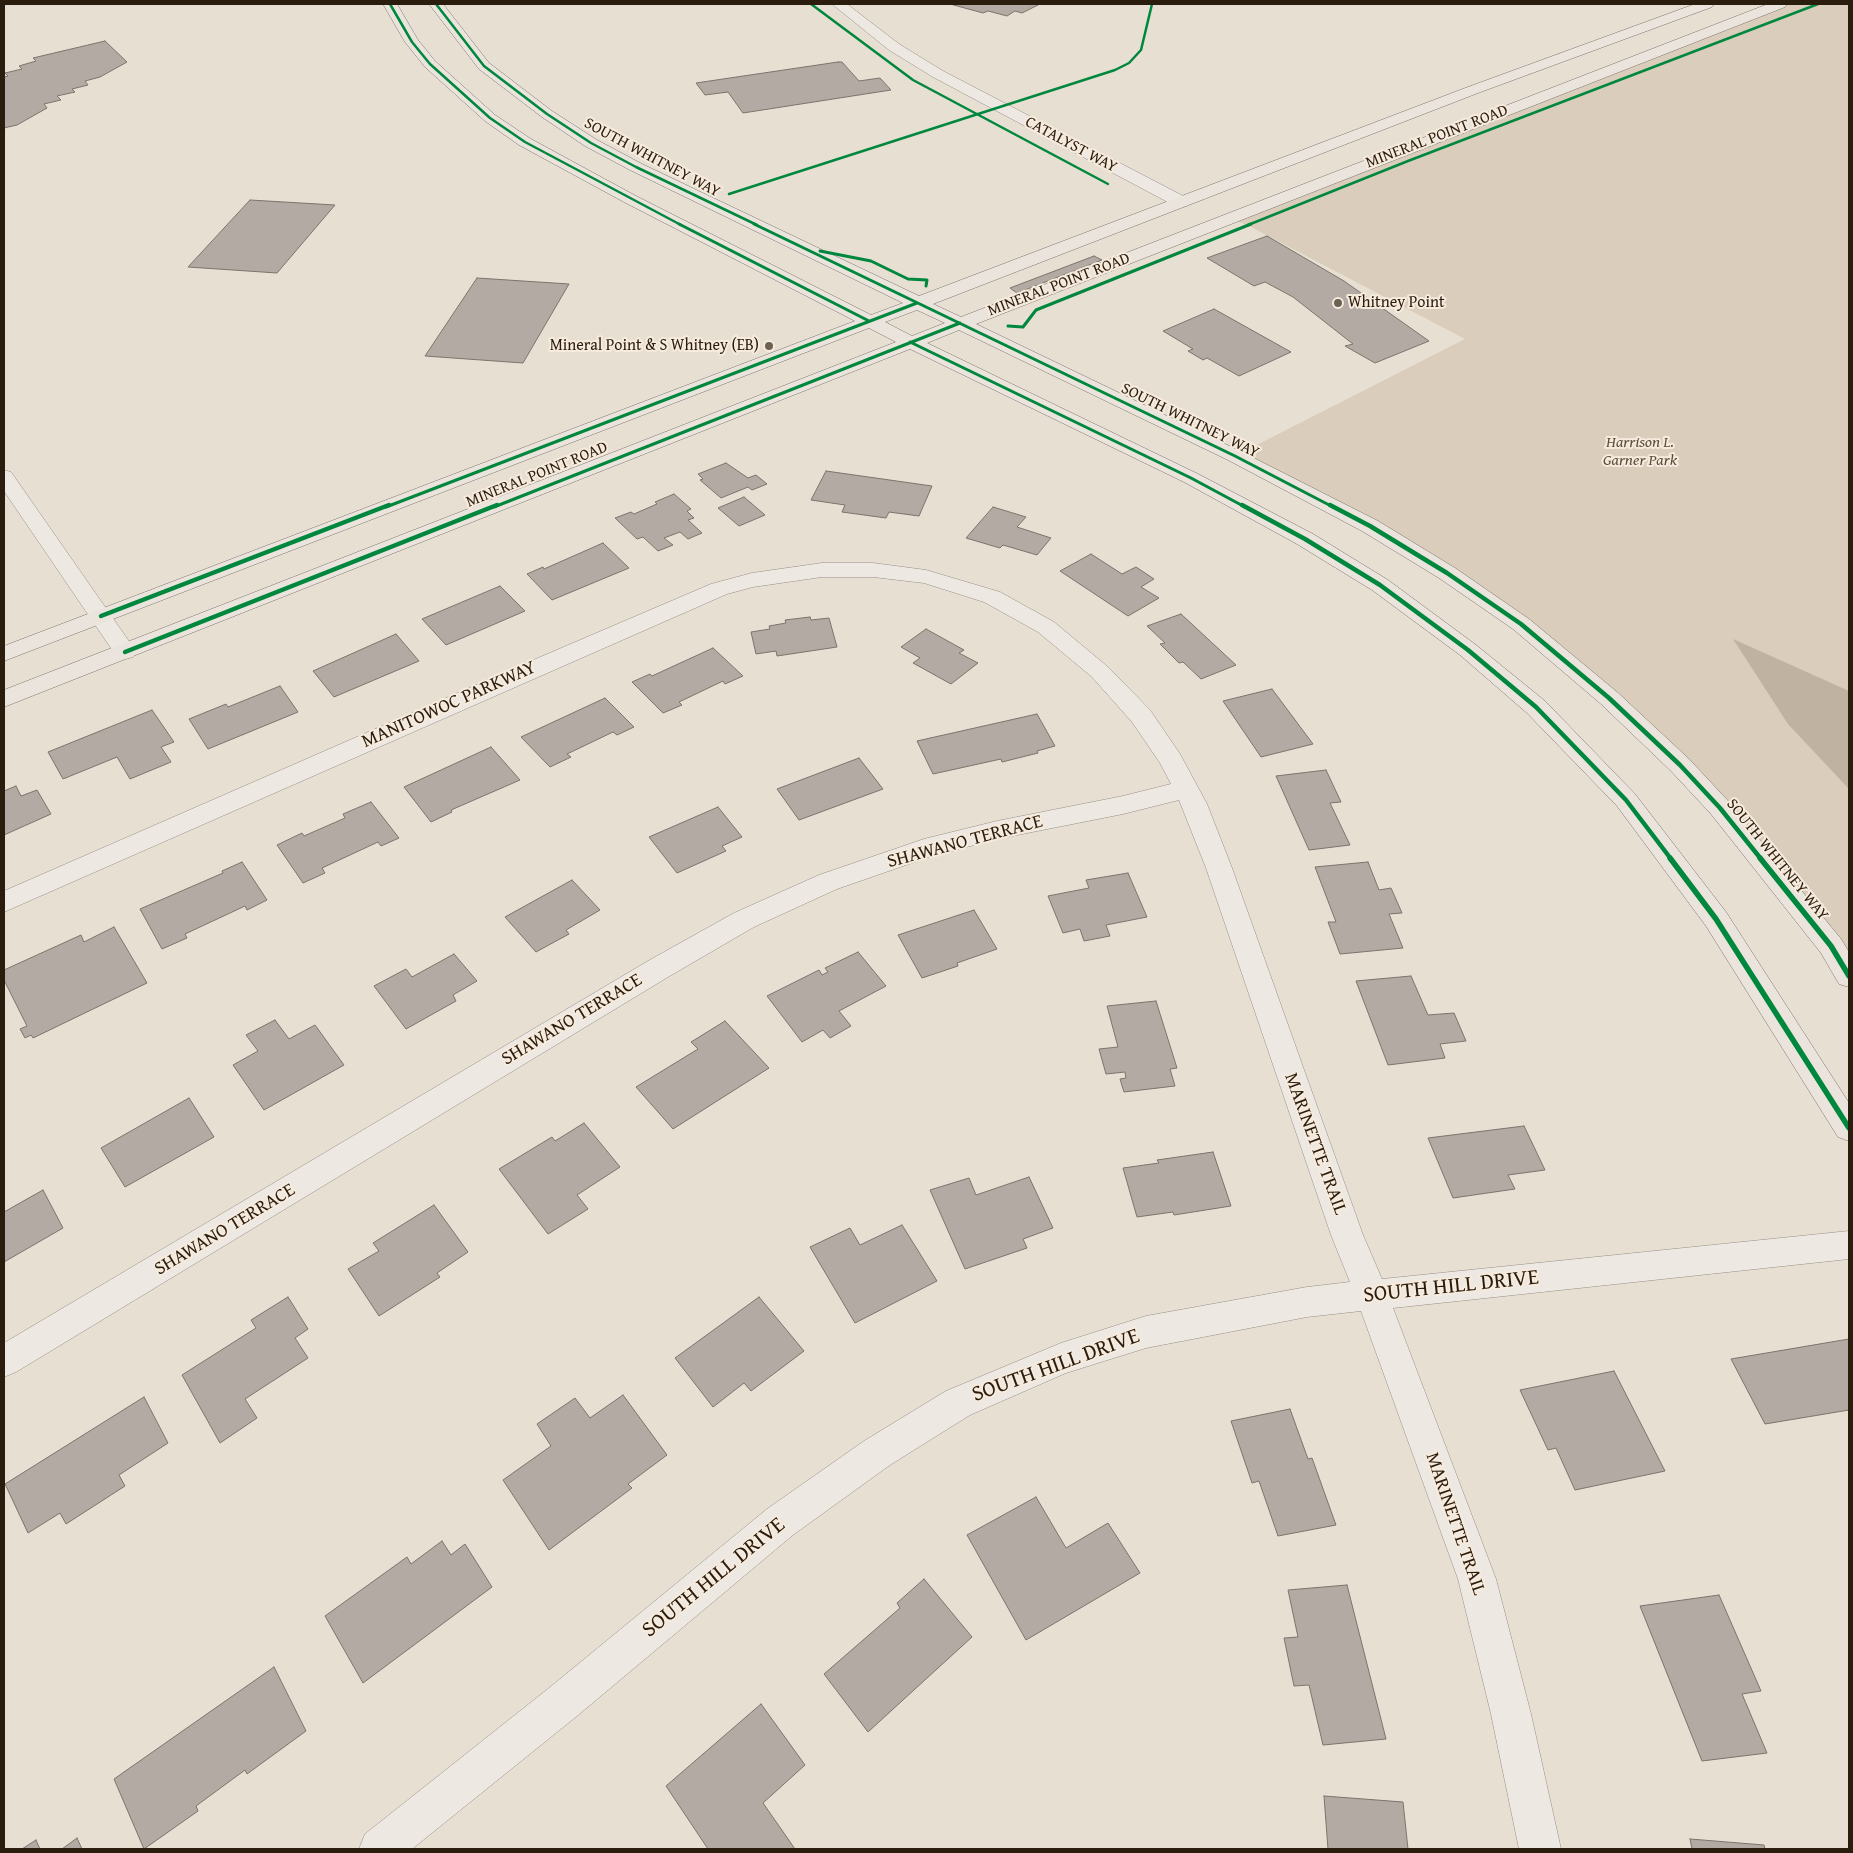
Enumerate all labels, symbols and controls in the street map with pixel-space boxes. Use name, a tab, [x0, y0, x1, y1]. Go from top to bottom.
street label: MINERAL POINT ROAD	[1363, 101, 1511, 173]
street label: CATALYST WAY	[1022, 113, 1120, 177]
street label: SOUTH WHITNEY WAY	[581, 114, 723, 202]
street label: MINERAL POINT ROAD	[985, 249, 1133, 321]
place label: Whitney Point	[1348, 293, 1445, 313]
marker: Whitney Point	[1332, 297, 1344, 309]
place label: Mineral Point & S Whitney (EB)	[550, 336, 759, 356]
marker: Mineral Point & S Whitney (EB)	[763, 340, 775, 352]
street label: SOUTH WHITNEY WAY	[1118, 379, 1262, 463]
park label: Harrison L. Garner Park	[1603, 433, 1677, 471]
street label: MINERAL POINT ROAD	[463, 438, 611, 512]
street label: MANITOWOC PARKWAY	[358, 656, 540, 754]
street label: SOUTH WHITNEY WAY	[1722, 795, 1832, 925]
street label: SHAWANO TERRACE	[885, 810, 1045, 874]
street label: SHAWANO TERRACE	[498, 969, 646, 1071]
street label: MARINETTE TRAIL	[1279, 1070, 1351, 1218]
street label: SHAWANO TERRACE	[151, 1179, 299, 1281]
street label: SOUTH HILL DRIVE	[1362, 1265, 1540, 1309]
street label: SOUTH HILL DRIVE	[969, 1323, 1143, 1409]
street label: MARINETTE TRAIL	[1420, 1450, 1490, 1598]
street label: SOUTH HILL DRIVE	[637, 1512, 791, 1644]

